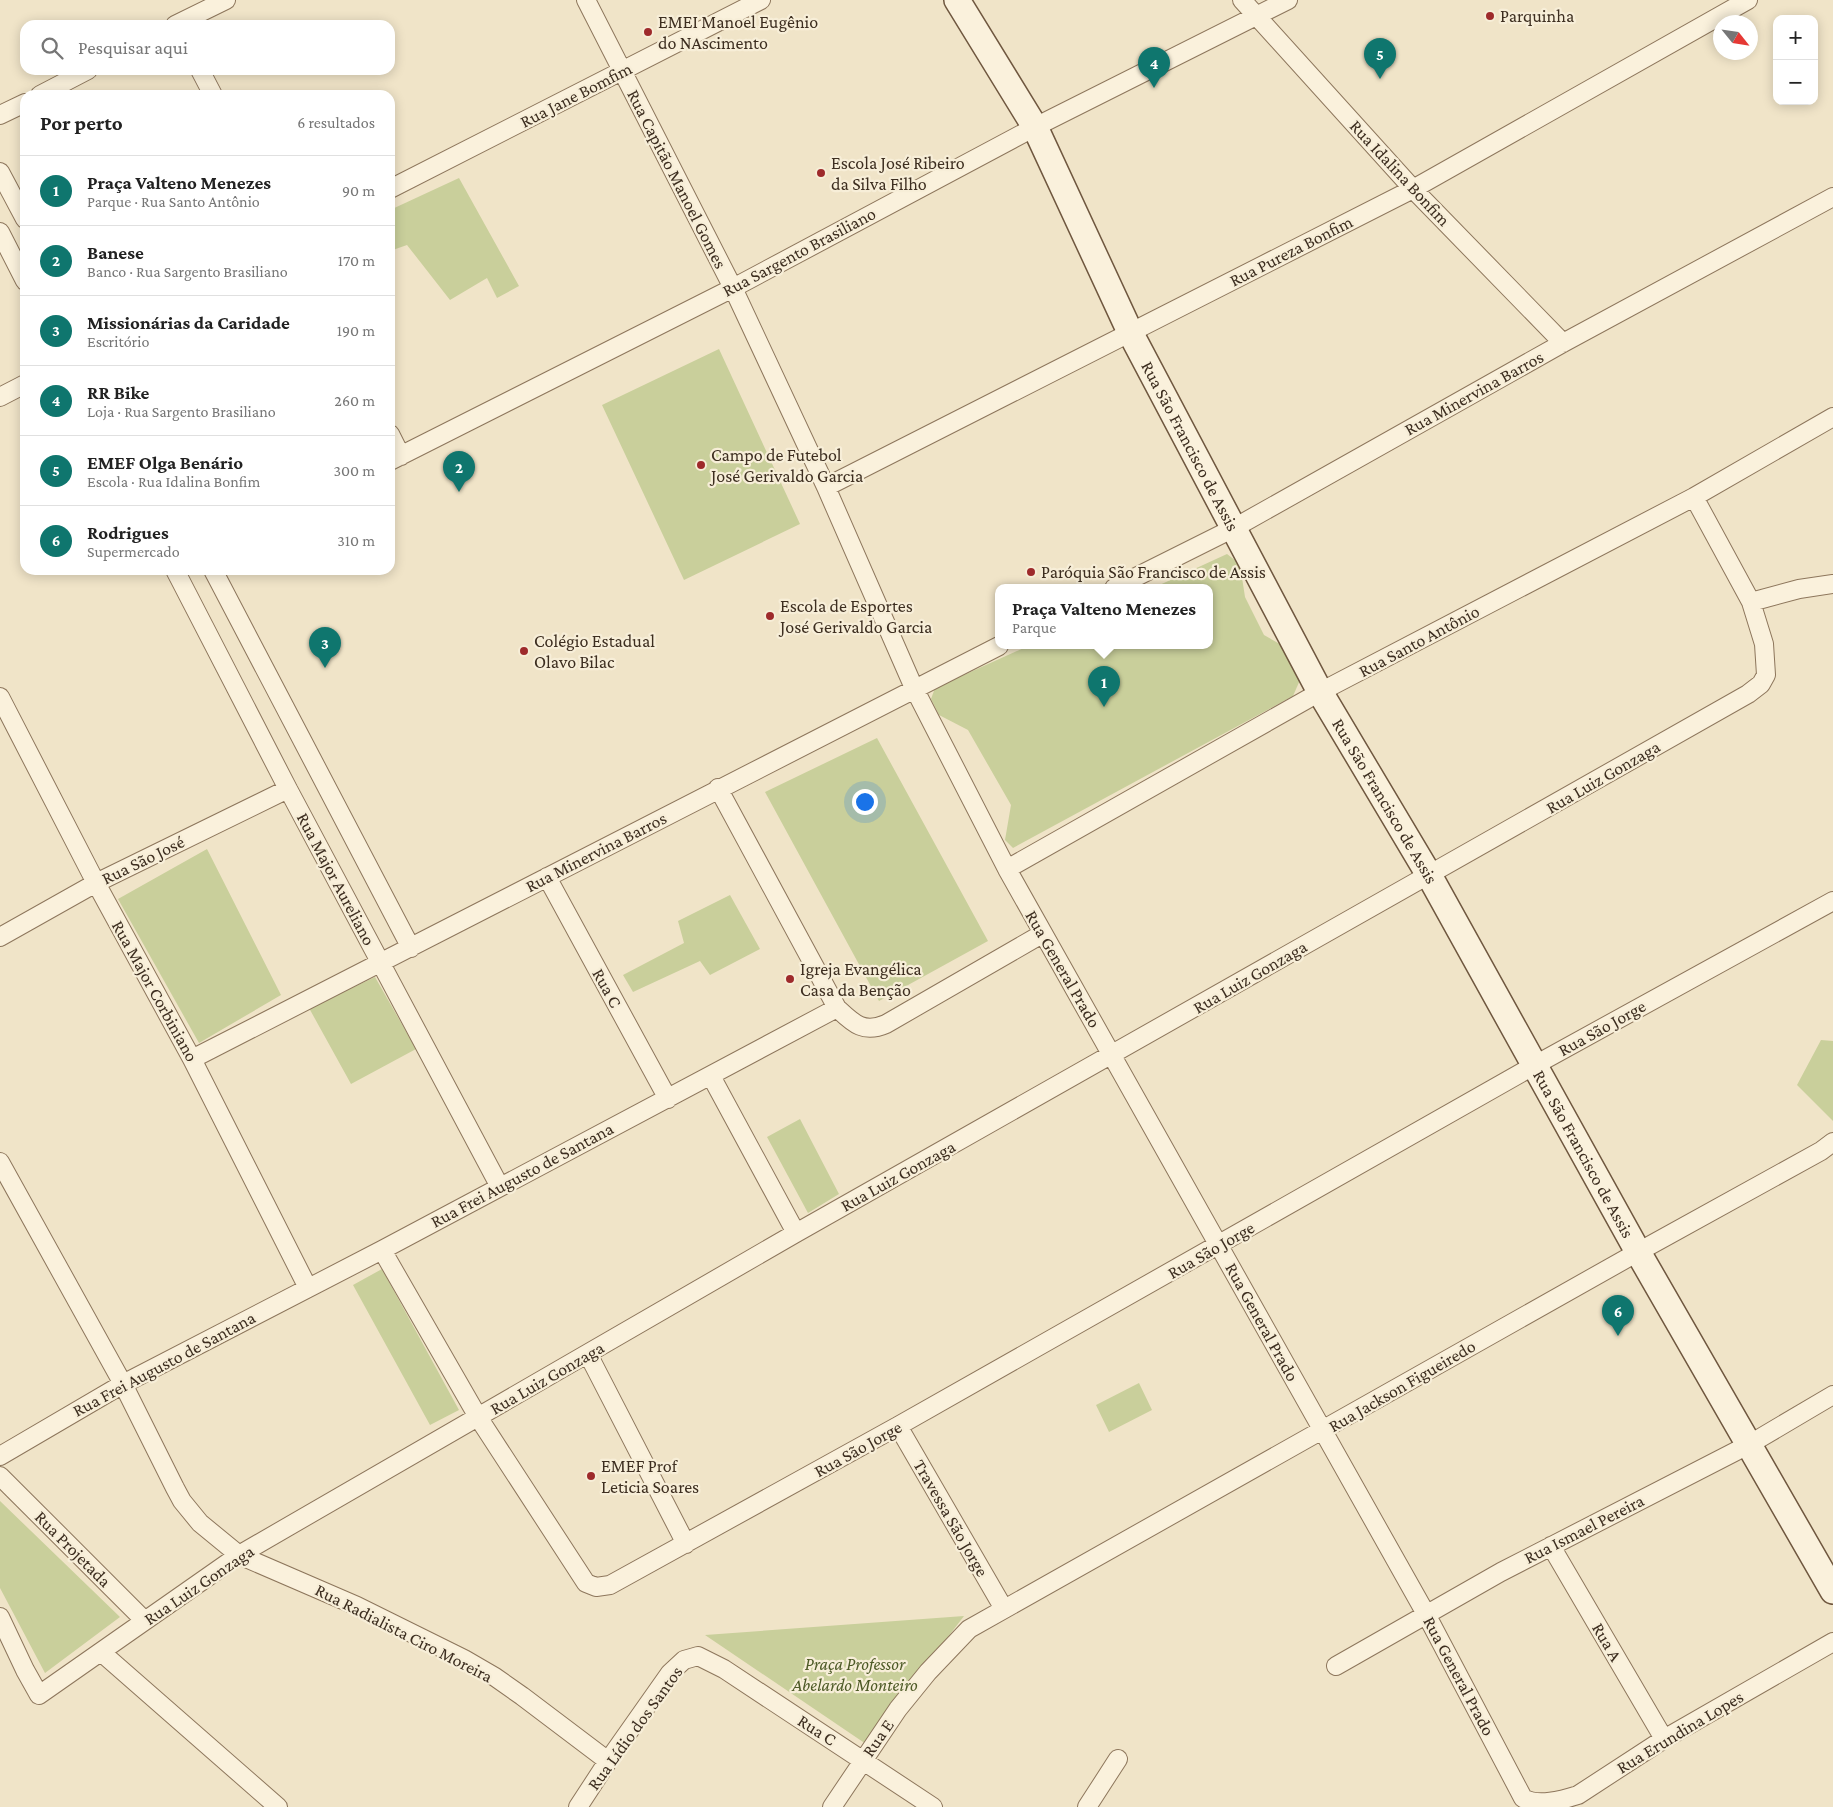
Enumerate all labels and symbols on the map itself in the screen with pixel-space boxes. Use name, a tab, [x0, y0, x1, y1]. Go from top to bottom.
place label: Parquinha	[1500, 6, 1574, 26]
marker: Parquinha	[1484, 10, 1496, 22]
place label: EMEI Manoel Eugênio do NAscimento	[658, 12, 818, 53]
north arrow	[1713, 15, 1758, 60]
marker: EMEI Manoel Eugênio do NAscimento	[642, 26, 654, 38]
pin: 5	[1364, 38, 1396, 79]
pin: 4	[1138, 47, 1170, 88]
street label: Rua Jane Bomfim	[517, 58, 636, 132]
street label: Rua Capitão Manoel Gomes	[623, 86, 731, 272]
street label: Rua Idalina Bonfim	[1346, 116, 1455, 231]
place label: Escola José Ribeiro da Silva Filho	[831, 153, 965, 194]
marker: Escola José Ribeiro da Silva Filho	[815, 167, 827, 179]
street label: Rua Sargento Brasiliano	[719, 203, 879, 301]
street label: Rua Pureza Bonfim	[1226, 211, 1356, 291]
street label: Rua Minervina Barros	[1401, 347, 1547, 439]
street label: Rua São Francisco de Assis	[1137, 358, 1243, 534]
place label: Campo de Futebol José Gerivaldo Garcia	[709, 445, 863, 486]
pin: 2	[443, 451, 475, 492]
marker: Campo de Futebol José Gerivaldo Garcia	[695, 459, 707, 471]
place label: Paróquia São Francisco de Assis	[1041, 562, 1266, 582]
marker: Paróquia São Francisco de Assis	[1025, 566, 1037, 578]
place label: Escola de Esportes José Gerivaldo Garcia	[778, 596, 932, 637]
street label: Rua Santo Antônio	[1355, 601, 1483, 681]
marker: Escola de Esportes José Gerivaldo Garcia	[764, 610, 776, 622]
pin: 3	[309, 627, 341, 668]
place label: Colégio Estadual Olavo Bilac	[534, 631, 655, 672]
marker: Colégio Estadual Olavo Bilac	[518, 645, 530, 657]
pin: 1	[1088, 666, 1120, 707]
street label: Rua São Francisco de Assis	[1328, 715, 1442, 887]
street label: Rua Luiz Gonzaga	[1543, 736, 1663, 818]
your location	[852, 789, 878, 815]
street label: Rua Minervina Barros	[522, 808, 670, 896]
street label: Rua Major Aureliano	[292, 809, 379, 949]
street label: Rua São José	[98, 831, 188, 889]
street label: Rua General Prado	[1021, 907, 1105, 1031]
street label: Rua Major Corbiniano	[107, 917, 202, 1066]
street label: Rua Luiz Gonzaga	[1190, 936, 1310, 1018]
place label: Igreja Evangélica Casa da Benção	[800, 959, 922, 1000]
street label: Rua C	[588, 965, 626, 1011]
marker: Igreja Evangélica Casa da Benção	[784, 973, 796, 985]
street label: Rua São Jorge	[1555, 996, 1649, 1060]
street label: Rua São Francisco de Assis	[1529, 1066, 1638, 1241]
street label: Rua Frei Augusto de Santana	[427, 1118, 617, 1232]
street label: Rua Luiz Gonzaga	[837, 1136, 959, 1216]
street label: Rua São Jorge	[1164, 1217, 1258, 1283]
street label: Rua General Prado	[1221, 1259, 1303, 1385]
pin: 6	[1602, 1295, 1634, 1336]
street label: Rua Frei Augusto de Santana	[69, 1307, 259, 1421]
street label: Rua Jackson Figueiredo	[1325, 1336, 1479, 1436]
street label: Rua Luiz Gonzaga	[487, 1337, 607, 1419]
street label: Rua São Jorge	[811, 1417, 905, 1481]
place label: EMEF Prof Leticia Soares	[601, 1456, 699, 1497]
street label: Travessa São Jorge	[909, 1456, 993, 1580]
marker: EMEF Prof Leticia Soares	[585, 1470, 597, 1482]
street label: Rua Ismael Pereira	[1521, 1490, 1647, 1568]
street label: Rua Projetada	[30, 1507, 115, 1592]
street label: Rua Luiz Gonzaga	[140, 1541, 258, 1629]
street label: Rua Radialista Ciro Moreira	[312, 1580, 496, 1686]
street label: Rua General Prado	[1419, 1613, 1499, 1739]
street label: Rua A	[1588, 1619, 1626, 1666]
park label: Praça Professor Abelardo Monteiro	[791, 1654, 918, 1695]
street label: Rua Lídio dos Santos	[583, 1662, 687, 1794]
street label: Rua Erundina Lopes	[1613, 1686, 1747, 1778]
street label: Rua C	[794, 1710, 840, 1750]
street label: Rua E	[858, 1715, 898, 1760]

